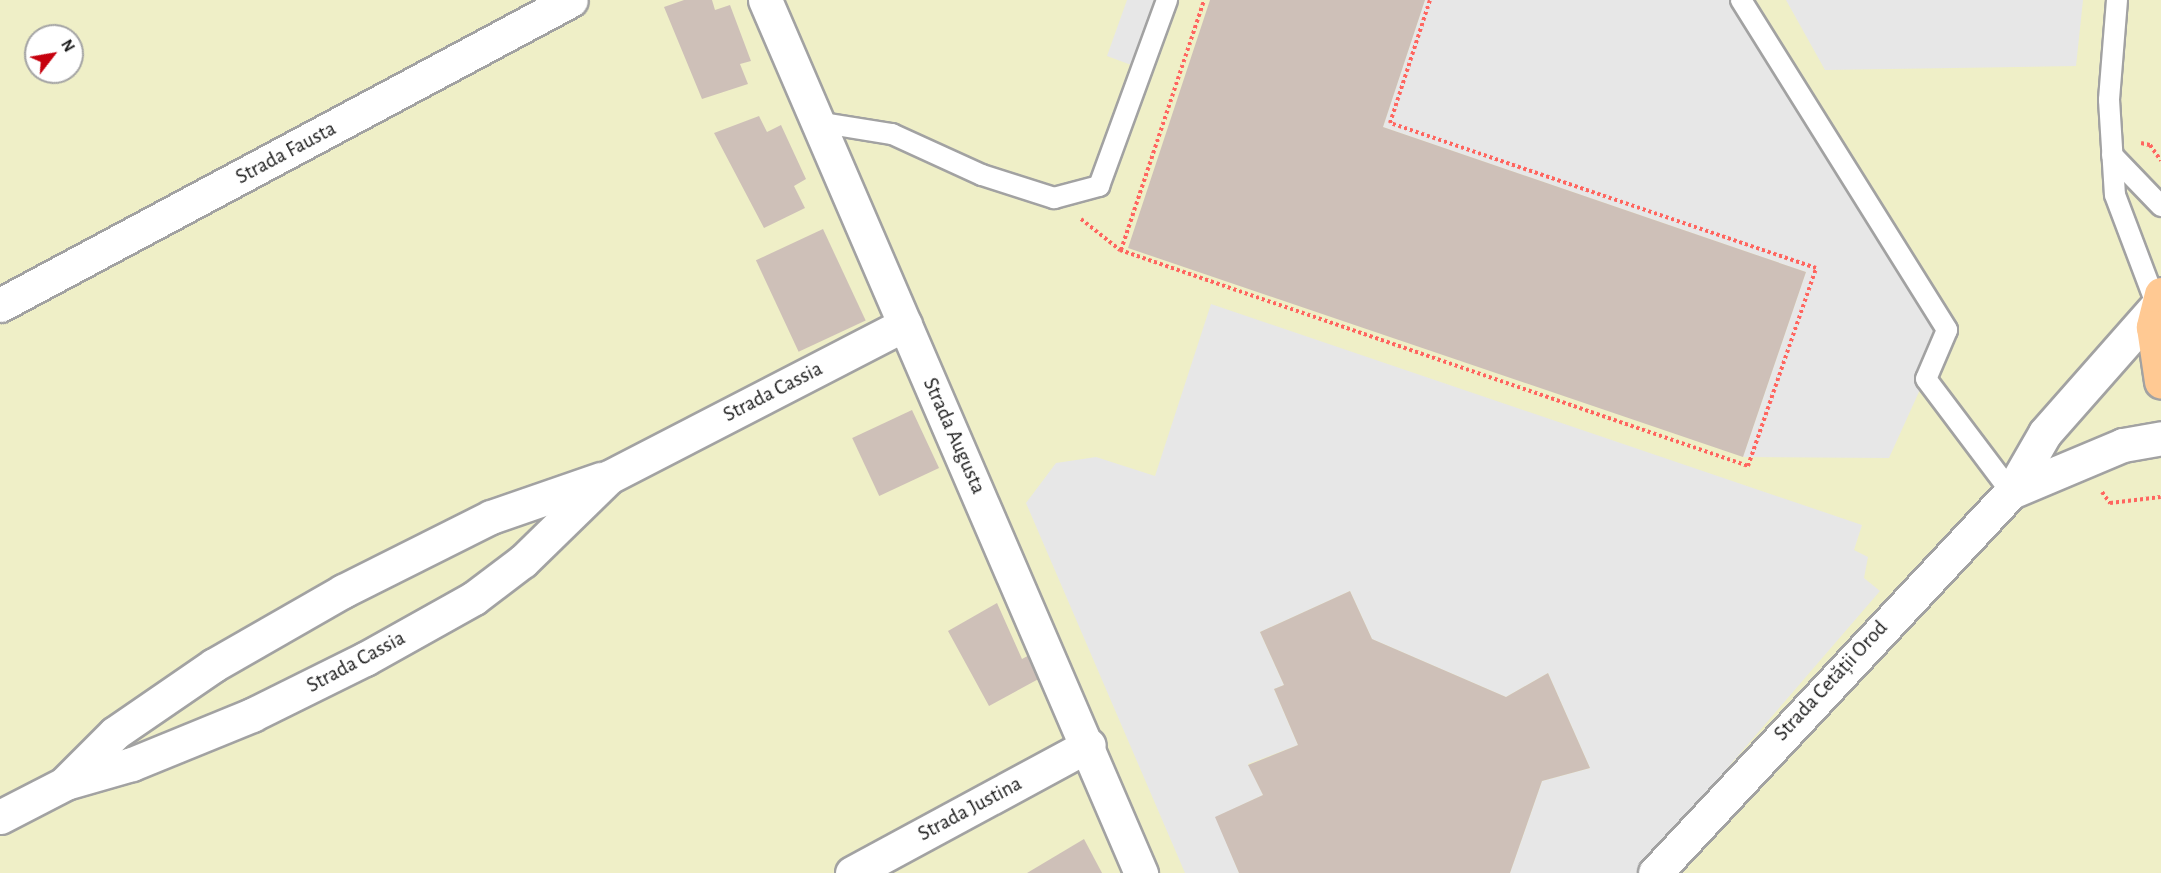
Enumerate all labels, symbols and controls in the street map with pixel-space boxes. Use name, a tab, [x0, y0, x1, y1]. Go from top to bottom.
north arrow	[24, 24, 84, 84]
text: N	[58, 37, 77, 55]
street label: Strada Fausta	[232, 116, 340, 190]
street label: Strada Cassia	[719, 356, 827, 428]
street label: Strada Augusta	[917, 374, 991, 498]
street label: Strada Cetății Orod	[1769, 616, 1893, 746]
street label: Strada Cassia	[302, 626, 410, 698]
street label: Strada Justina	[914, 771, 1026, 847]

